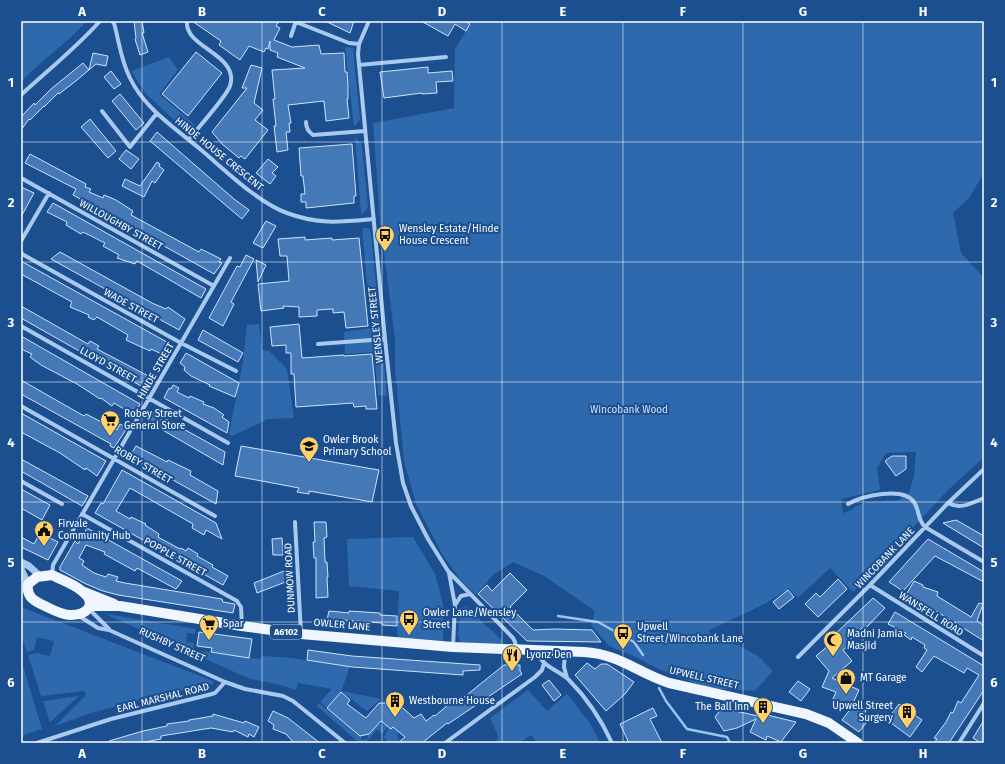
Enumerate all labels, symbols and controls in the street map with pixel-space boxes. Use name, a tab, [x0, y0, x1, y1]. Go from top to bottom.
text: A	[77, 4, 86, 19]
text: B	[198, 4, 206, 19]
text: C	[318, 4, 326, 19]
text: D	[438, 4, 447, 19]
text: E	[560, 4, 567, 19]
text: F	[680, 4, 687, 19]
text: G	[799, 4, 807, 19]
text: H	[919, 4, 927, 19]
text: 1	[8, 75, 14, 90]
text: 1	[991, 75, 997, 90]
street label: HINDE HOUSE CRESCENT	[172, 115, 266, 194]
text: 2	[8, 195, 15, 210]
text: 2	[991, 195, 998, 210]
street label: WILLOUGHBY STREET	[77, 197, 166, 253]
place label: Wensley Estate/Hinde House Crescent	[399, 223, 499, 247]
bus stop icon: Wensley Estate/Hinde House Crescent	[374, 224, 396, 252]
street label: WENSLEY STREET	[366, 285, 386, 364]
street label: WADE STREET	[102, 286, 161, 326]
text: 3	[7, 315, 15, 330]
text: 3	[990, 315, 998, 330]
street label: HINDE STREET	[135, 340, 177, 401]
street label: LLOYD STREET	[78, 344, 139, 386]
park label: Wincobank Wood	[590, 404, 668, 416]
place label: Robey Street General Store	[124, 408, 185, 432]
supermarket icon: Robey Street General Store	[99, 409, 121, 437]
place label: Owler Brook Primary School	[323, 434, 391, 458]
text: 4	[7, 435, 15, 450]
school or university icon: Owler Brook Primary School	[298, 435, 320, 463]
text: 4	[990, 435, 998, 450]
street label: ROBEY STREET	[112, 444, 175, 487]
place label: Firvale Community Hub	[58, 518, 131, 542]
public building icon: Firvale Community Hub	[33, 519, 55, 547]
street label: WINCOBANK LANE	[853, 525, 917, 591]
street label: POPPLE STREET	[142, 535, 209, 580]
street label: DUNMOW ROAD	[282, 543, 298, 613]
text: 5	[8, 555, 15, 570]
text: 5	[991, 555, 998, 570]
street label: WANSFELL ROAD	[896, 589, 966, 639]
place label: Owler Lane/Wensley Street	[423, 607, 516, 631]
bus stop icon: Owler Lane/Wensley Street	[398, 608, 420, 636]
supermarket icon: Spar	[198, 613, 220, 641]
street label: OWLER LANE	[313, 617, 371, 633]
place label: Spar	[223, 618, 244, 630]
place label: Upwell Street/Wincobank Lane	[637, 621, 743, 645]
bus stop icon: Upwell Street/Wincobank Lane	[612, 622, 634, 650]
street label: RUSHBY STREET	[137, 625, 208, 665]
road number: A6102	[270, 625, 302, 639]
place label: Madni Jamia Masjid	[847, 628, 903, 652]
mosque icon: Madni Jamia Masjid	[822, 629, 844, 657]
restaurant icon: Lyonz Den	[501, 644, 523, 672]
place label: Lyonz Den	[526, 649, 572, 661]
street label: UPWELL STREET	[668, 664, 741, 692]
shop icon: MT Garage	[835, 667, 857, 695]
place label: MT Garage	[860, 672, 907, 684]
text: 6	[7, 675, 15, 690]
text: 6	[990, 675, 998, 690]
street label: EARL MARSHAL ROAD	[116, 681, 210, 715]
building icon: Westbourne House	[384, 690, 406, 718]
place label: Westbourne House	[409, 695, 495, 707]
building icon: The Ball Inn	[752, 696, 774, 724]
place label: Upwell Street Surgery	[832, 700, 893, 724]
place label: The Ball Inn	[695, 701, 749, 713]
building icon: Upwell Street Surgery	[896, 701, 918, 729]
text: A	[77, 746, 86, 761]
text: B	[198, 746, 206, 761]
text: C	[318, 746, 326, 761]
text: D	[438, 746, 447, 761]
text: E	[560, 746, 567, 761]
text: F	[680, 746, 687, 761]
text: G	[799, 746, 807, 761]
text: H	[919, 746, 927, 761]

